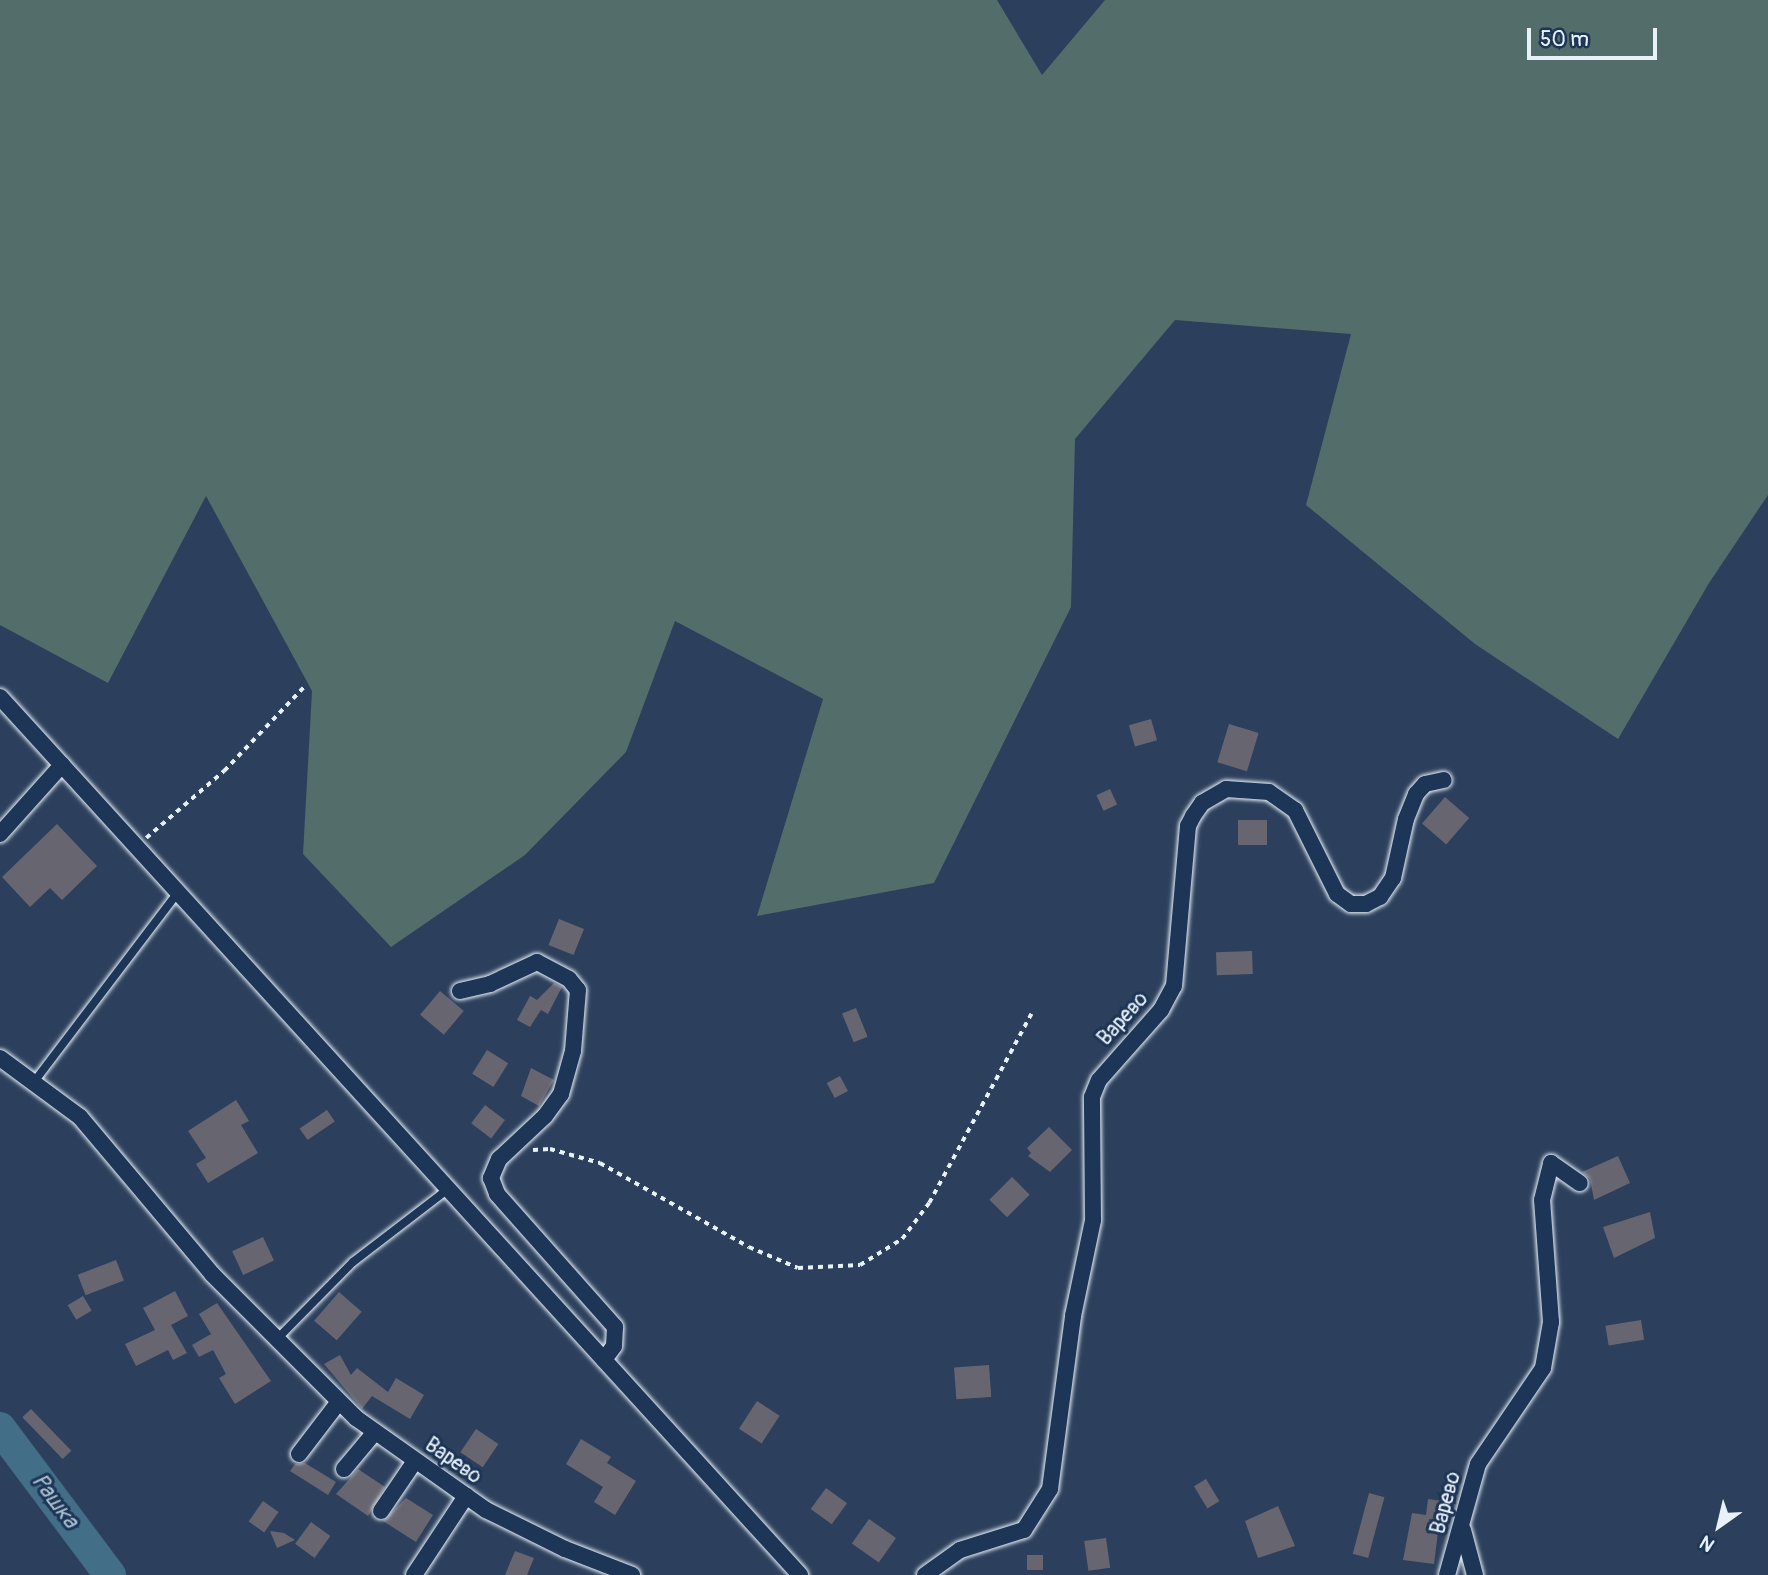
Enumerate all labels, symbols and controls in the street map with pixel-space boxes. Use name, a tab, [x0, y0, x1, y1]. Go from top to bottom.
scale bar	[1530, 14, 1660, 58]
text: 50 m	[1540, 26, 1589, 53]
street label: Варево	[1092, 987, 1154, 1051]
street label: Варево	[420, 1432, 486, 1490]
water label: Рашка	[26, 1468, 84, 1534]
street label: Варево	[1426, 1469, 1466, 1537]
north arrow	[1684, 1491, 1754, 1561]
text: N	[1695, 1530, 1719, 1557]

